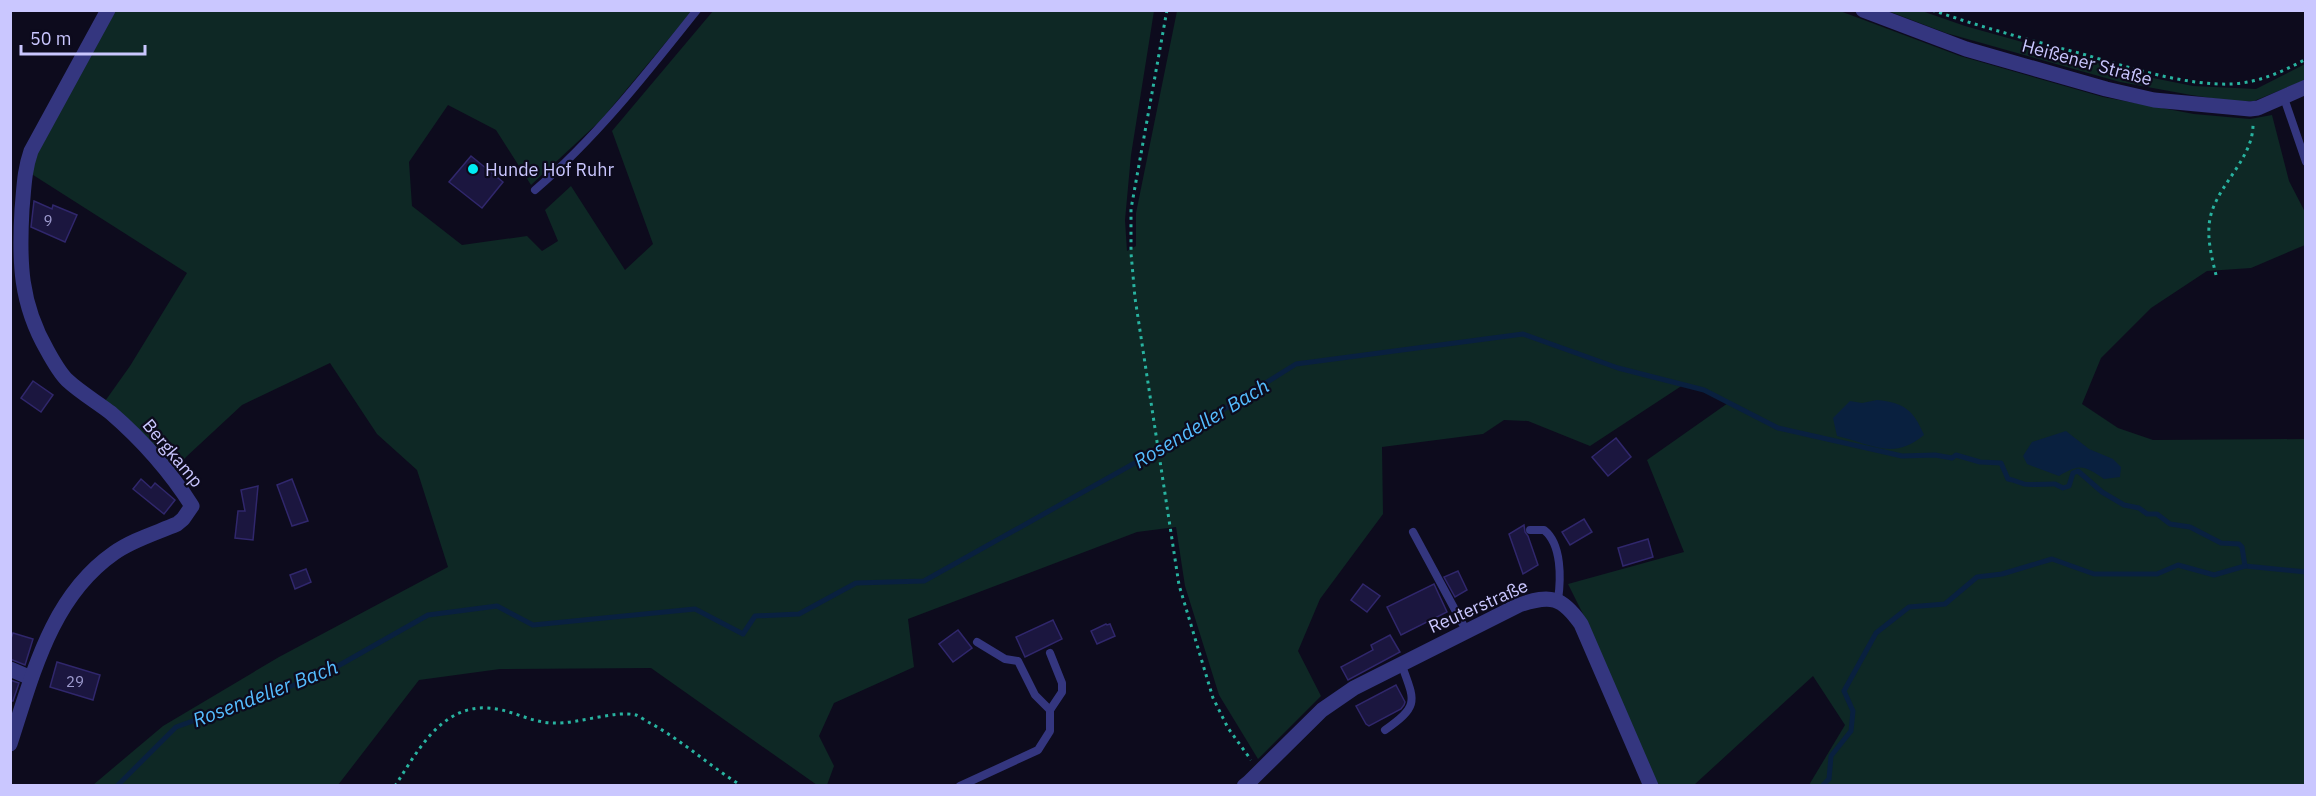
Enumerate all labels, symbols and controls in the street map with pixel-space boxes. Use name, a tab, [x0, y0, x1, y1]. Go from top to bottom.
scale bar	[21, 18, 146, 56]
text: 50 m	[30, 27, 72, 50]
street label: Heißener Straße	[2019, 34, 2155, 90]
place label: Hunde Hof Ruhr	[485, 158, 614, 181]
marker: Hunde Hof Ruhr	[466, 162, 480, 176]
house number: 9	[43, 211, 53, 230]
water label: Rosendeller Bach	[1128, 372, 1274, 474]
street label: Bergkamp	[138, 414, 208, 492]
street label: Reuterstraße	[1425, 574, 1531, 638]
water label: Rosendeller Bach	[188, 653, 342, 733]
house number: 29	[66, 672, 84, 691]

